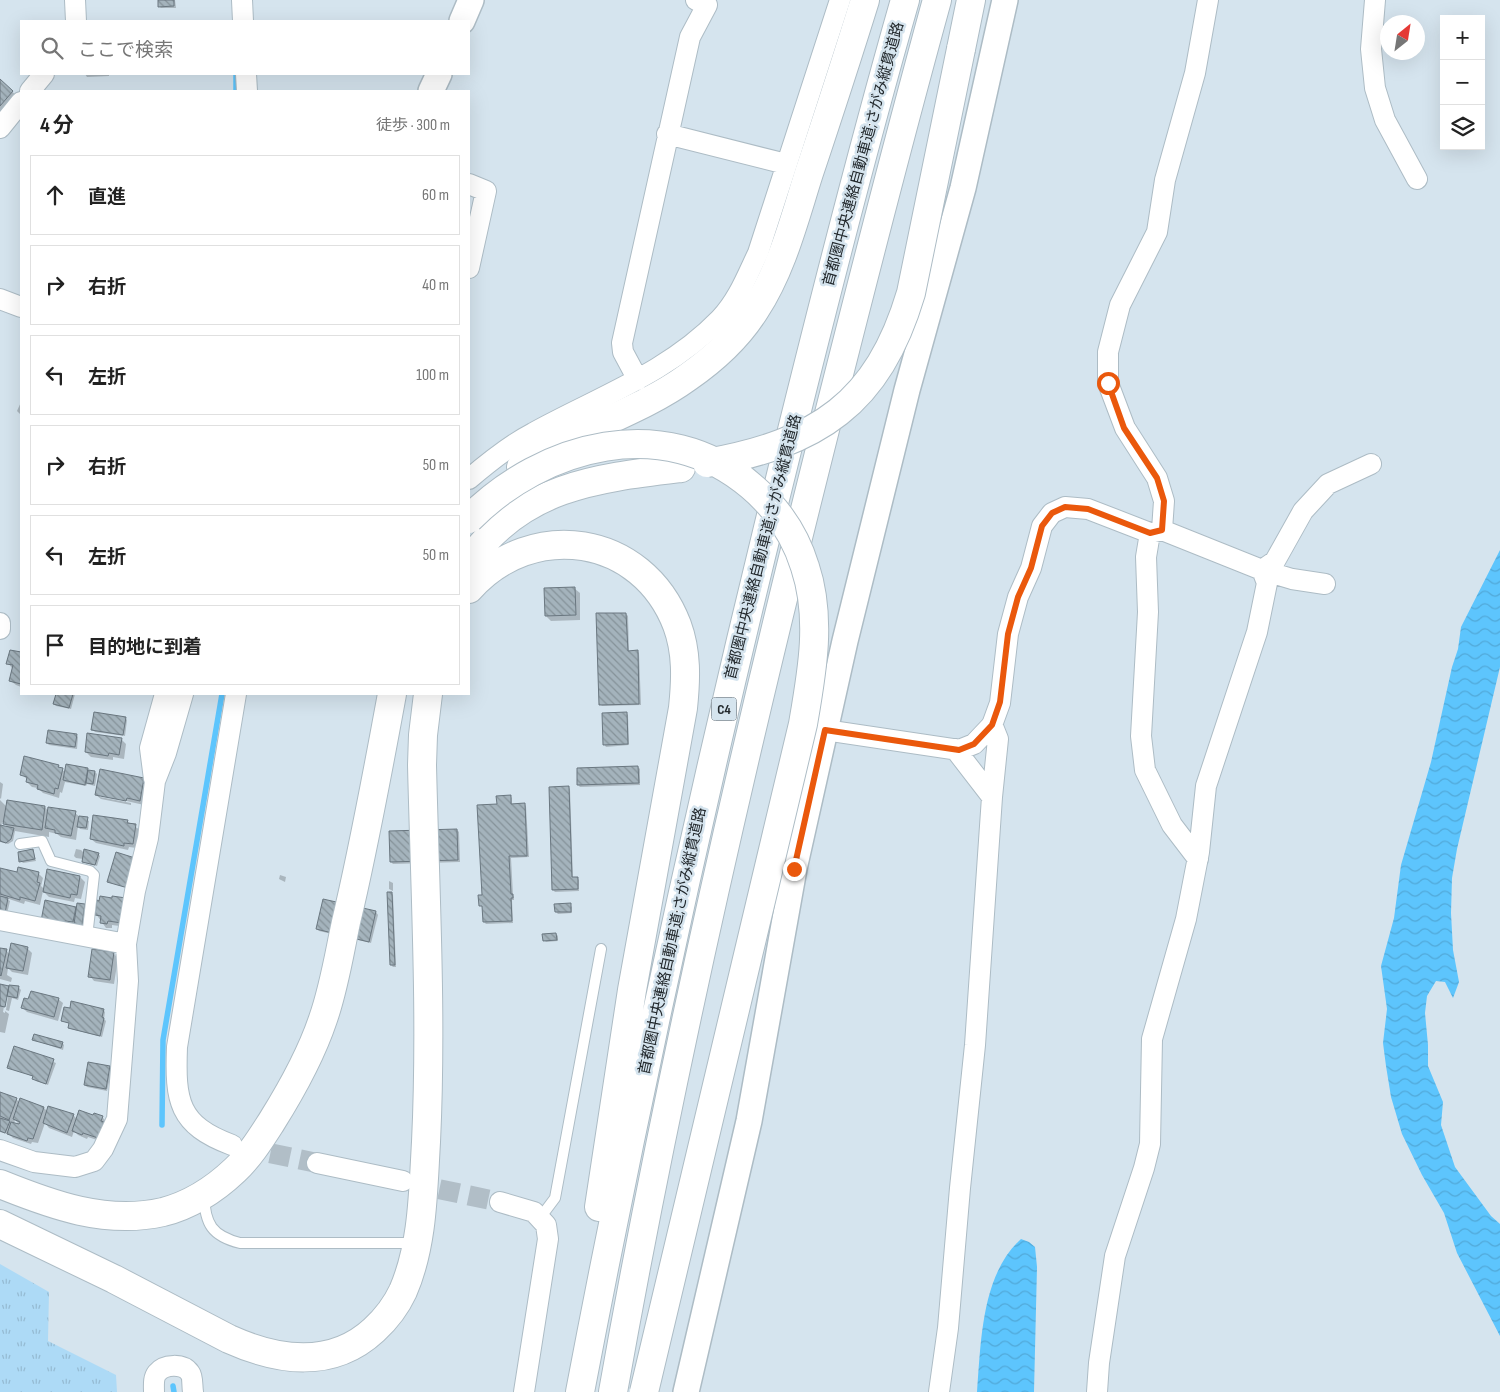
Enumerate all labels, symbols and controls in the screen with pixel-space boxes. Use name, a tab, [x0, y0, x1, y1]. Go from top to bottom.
north arrow	[1380, 15, 1425, 60]
map controls	[1440, 15, 1485, 150]
button: +	[1440, 15, 1485, 60]
search box	[20, 20, 470, 75]
street label: 首都圏中央連絡自動車道;さがみ縦貫道路	[819, 20, 908, 288]
icon: search	[38, 34, 66, 62]
text: ここで検索	[78, 39, 173, 62]
button: −	[1440, 60, 1485, 105]
button: layers	[1440, 105, 1485, 150]
text: 4 分	[40, 113, 74, 138]
text: 徒歩 · 300 m	[376, 116, 450, 135]
icon: ahead	[41, 181, 69, 209]
text: 直進	[88, 186, 126, 209]
text: 60 m	[422, 186, 449, 205]
icon: right	[41, 271, 69, 299]
text: 右折	[88, 276, 126, 299]
text: 40 m	[422, 276, 449, 295]
icon: left	[41, 361, 69, 389]
text: 左折	[88, 366, 126, 389]
text: 100 m	[416, 366, 449, 385]
route start	[1097, 372, 1120, 395]
street label: 首都圏中央連絡自動車道;さがみ縦貫道路	[721, 412, 806, 682]
icon: right	[41, 451, 69, 479]
text: 右折	[88, 456, 126, 479]
text: 50 m	[423, 456, 449, 475]
icon: left	[41, 541, 69, 569]
text: 左折	[88, 546, 126, 569]
text: 50 m	[423, 546, 449, 565]
icon: arrive	[41, 631, 69, 659]
text: 目的地に到着	[88, 636, 202, 659]
road number: C4	[712, 698, 736, 721]
street label: 首都圏中央連絡自動車道;さがみ縦貫道路	[635, 806, 710, 1077]
route end	[783, 858, 806, 881]

